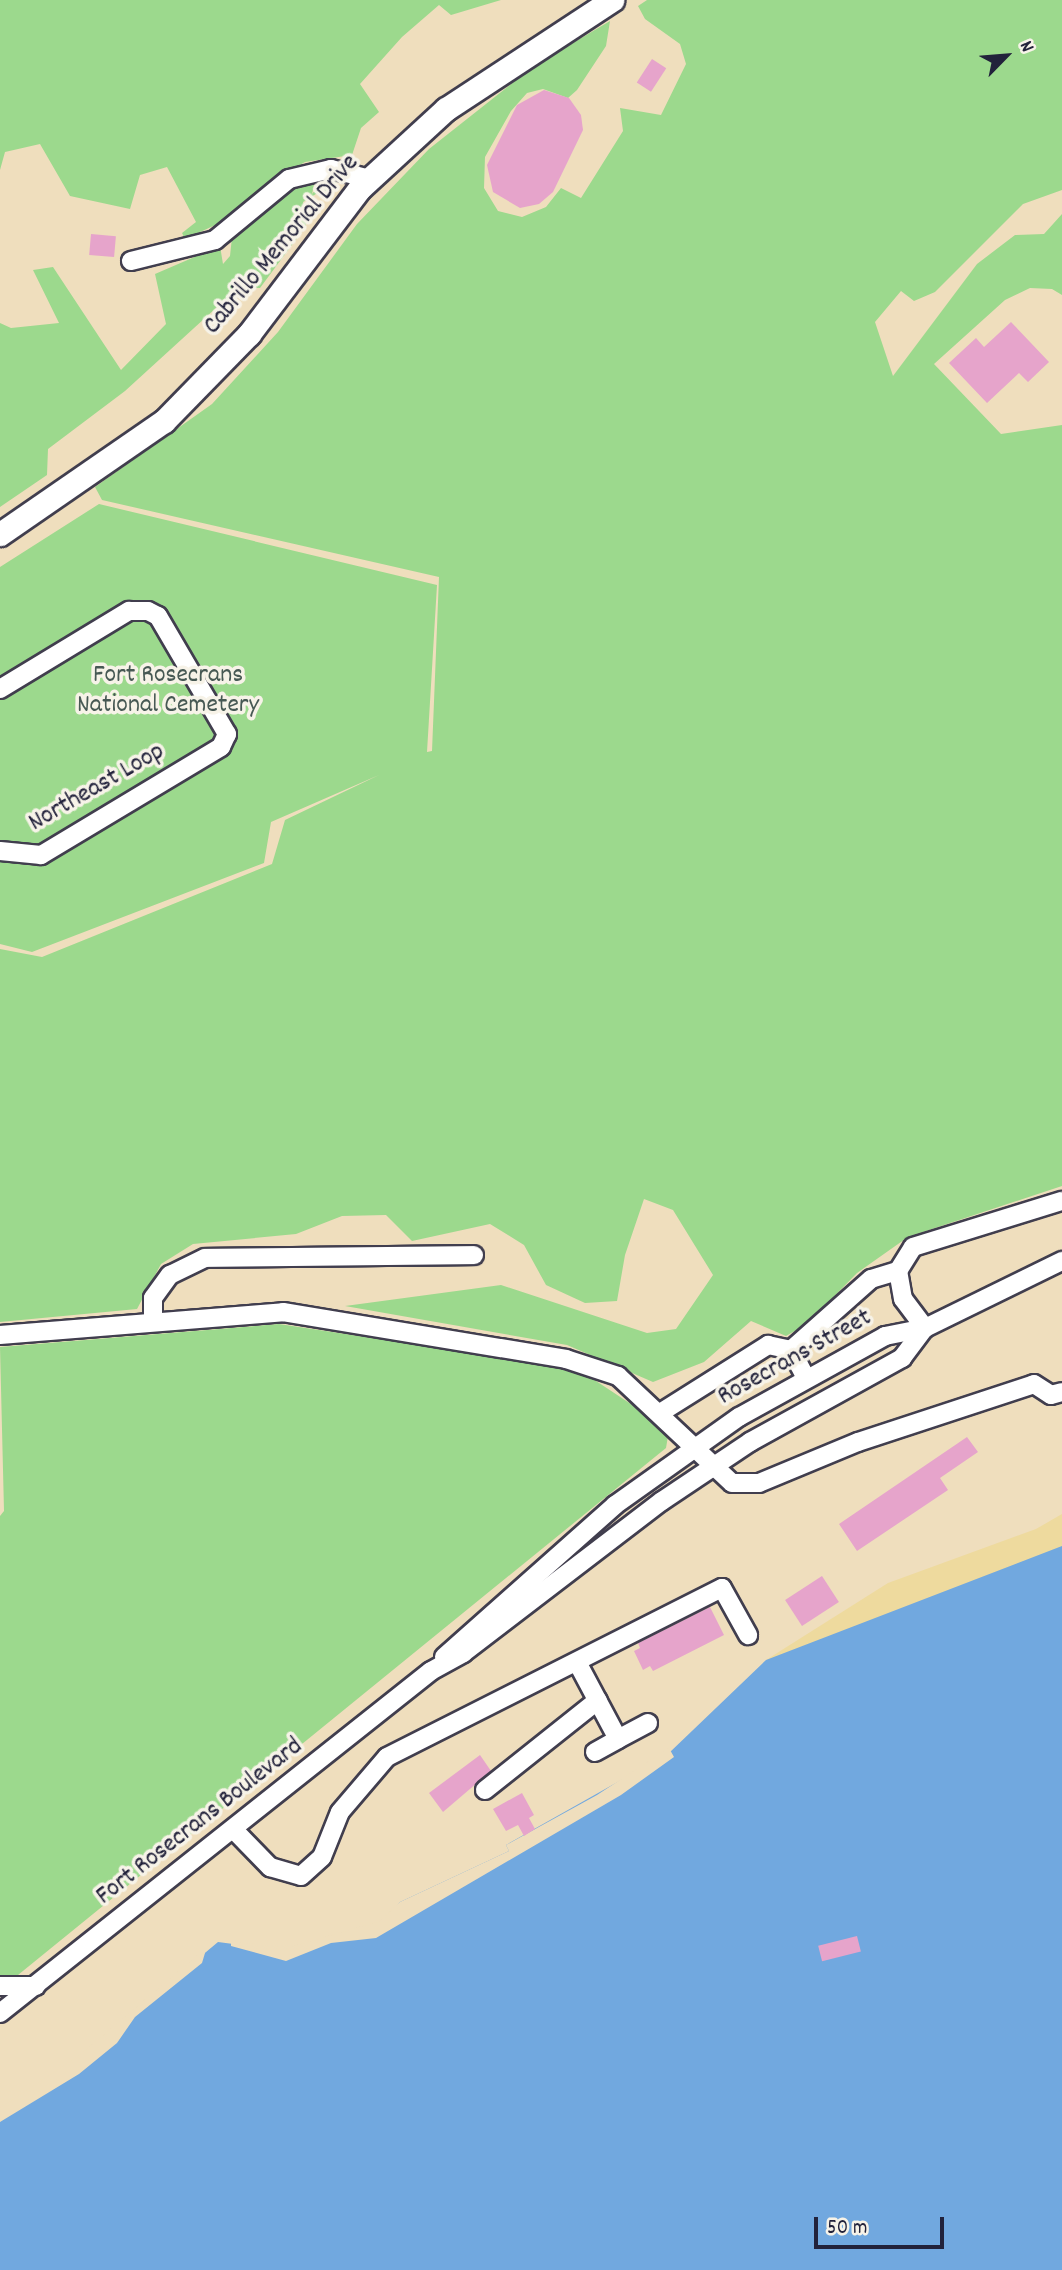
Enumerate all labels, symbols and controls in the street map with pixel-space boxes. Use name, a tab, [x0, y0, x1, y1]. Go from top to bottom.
north arrow	[971, 21, 1041, 91]
text: N	[1011, 37, 1040, 57]
street label: Cabrillo Memorial Drive	[198, 149, 366, 341]
park label: Fort Rosecrans National Cemetery	[77, 660, 259, 722]
street label: Northeast Loop	[24, 737, 170, 839]
street label: Rosecrans Street	[713, 1303, 877, 1413]
street label: Fort Rosecrans Boulevard	[90, 1732, 310, 1912]
scale bar	[817, 2204, 946, 2248]
text: 50 m	[827, 2214, 867, 2244]

